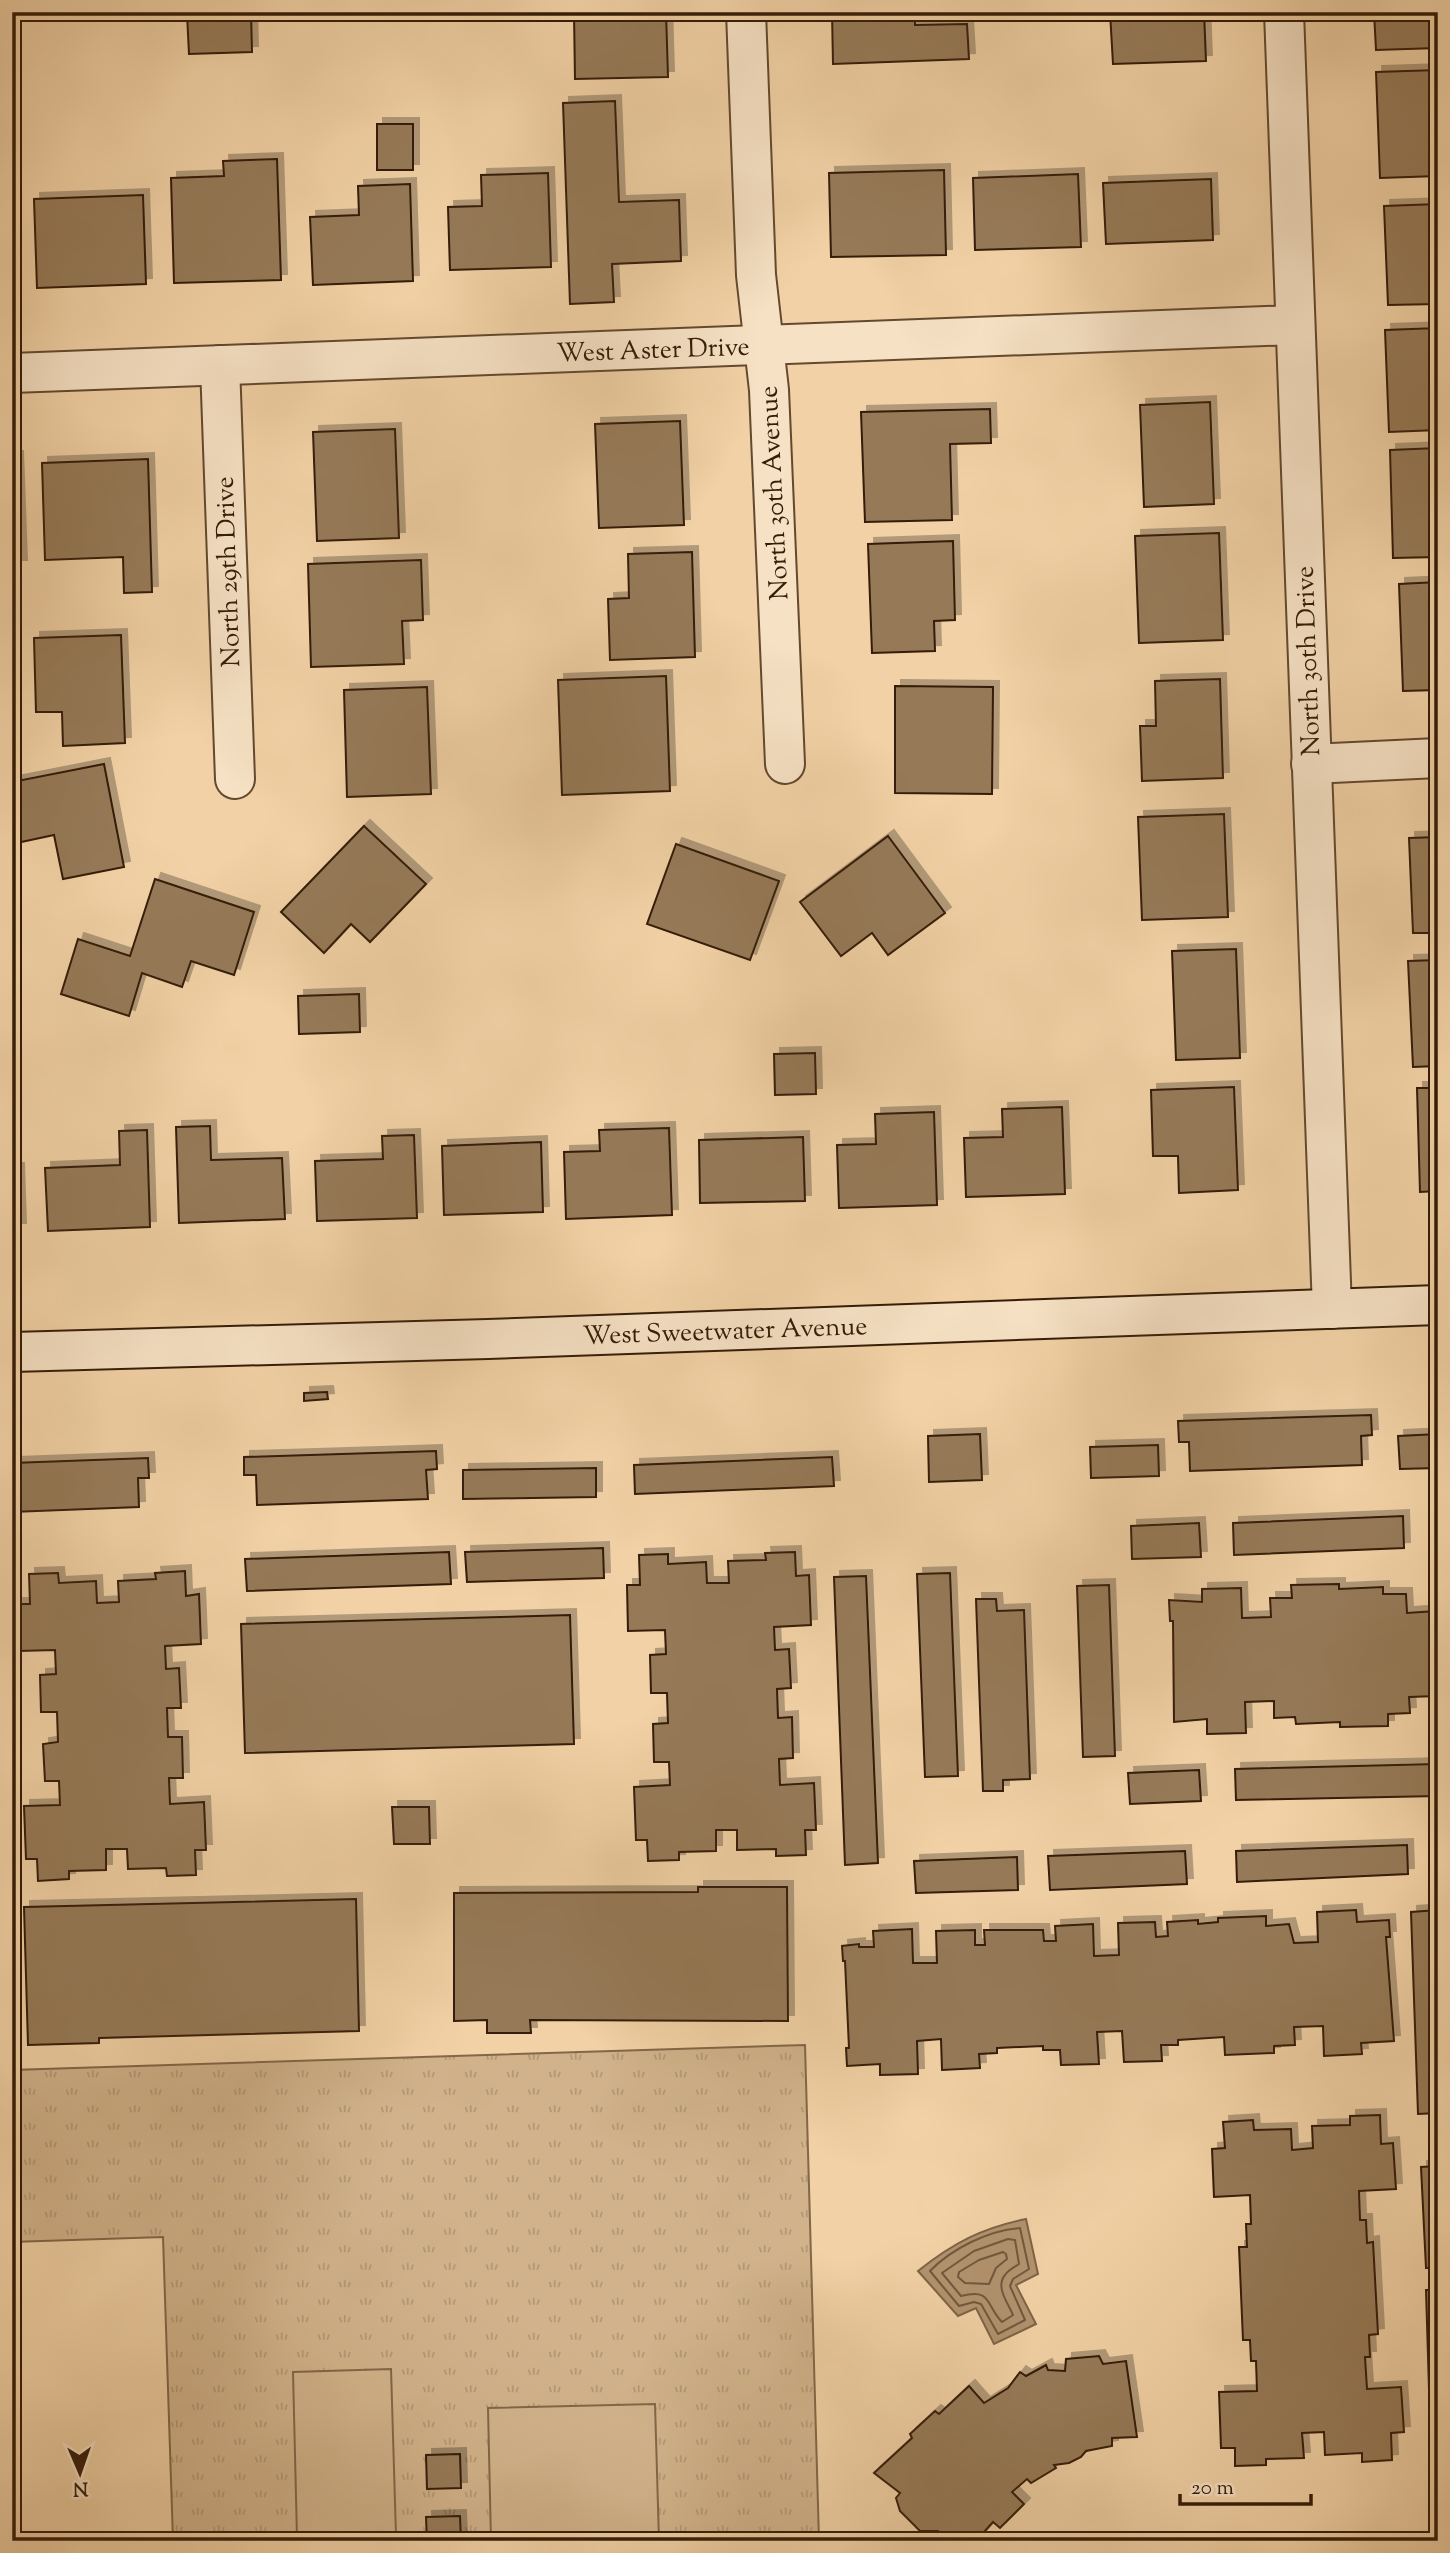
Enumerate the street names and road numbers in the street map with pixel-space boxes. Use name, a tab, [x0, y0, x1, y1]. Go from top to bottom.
street label: West Aster Drive	[556, 330, 750, 373]
street label: North 30th Avenue	[751, 385, 800, 601]
street label: North 29th Drive	[208, 476, 251, 668]
street label: North 30th Drive	[1288, 565, 1331, 757]
street label: West Sweetwater Avenue	[582, 1309, 868, 1356]

